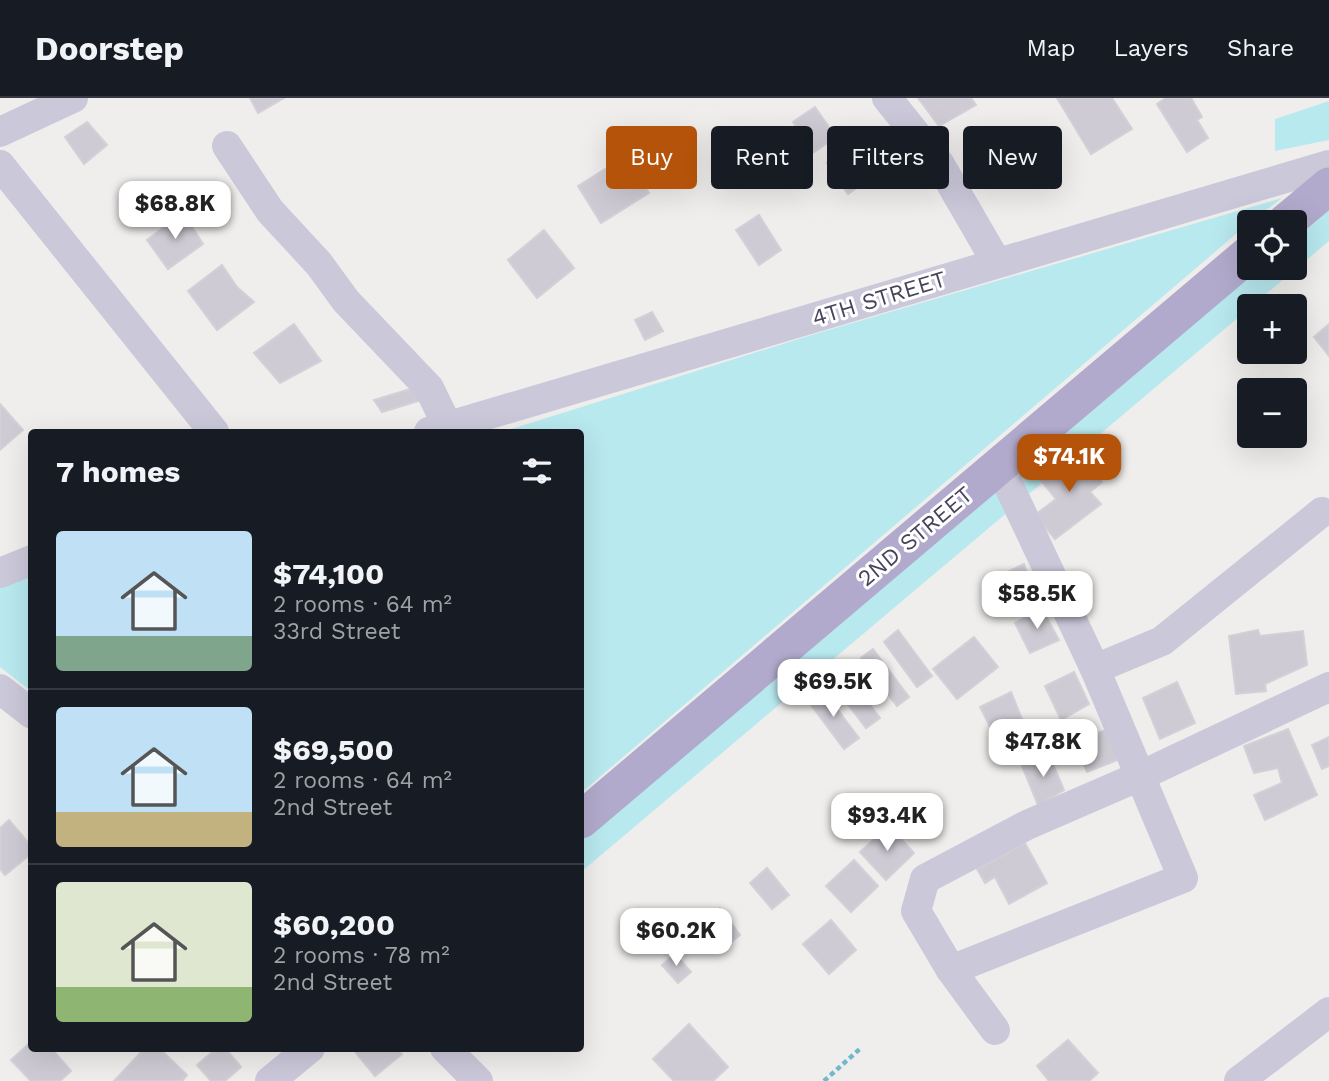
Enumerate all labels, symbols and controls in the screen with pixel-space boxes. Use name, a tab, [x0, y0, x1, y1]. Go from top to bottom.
text: Doorstep	[35, 29, 184, 68]
text: Map	[1027, 34, 1075, 62]
text: Layers	[1113, 34, 1189, 62]
text: Share	[1227, 34, 1294, 62]
chip: Buy	[606, 126, 697, 189]
chip: Rent	[711, 126, 813, 189]
chip: Filters	[827, 126, 949, 189]
chip: New	[963, 126, 1062, 189]
pin: $68.8K	[118, 181, 232, 241]
text: $68.8K	[135, 190, 215, 217]
map controls	[1237, 210, 1307, 448]
button: locate	[1237, 210, 1307, 280]
street label: 4TH STREET	[809, 265, 949, 332]
button: +	[1237, 294, 1307, 364]
button: −	[1237, 378, 1307, 448]
pin: $74.1K	[1012, 434, 1126, 494]
text: $74.1K	[1033, 443, 1105, 470]
icon: filters	[518, 452, 556, 490]
text: 7 homes	[56, 454, 180, 489]
street label: 2ND STREET	[853, 481, 978, 592]
text: $74,100	[273, 556, 384, 591]
icon: home	[112, 559, 196, 643]
pin: $58.5K	[980, 572, 1094, 631]
text: $58.5K	[998, 580, 1076, 607]
text: 2 rooms · 64 m²	[273, 591, 452, 618]
text: 33rd Street	[273, 618, 400, 645]
pin: $69.5K	[776, 660, 890, 719]
text: $69.5K	[794, 668, 872, 695]
pin: $47.8K	[986, 720, 1100, 779]
text: $47.8K	[1005, 728, 1081, 755]
text: $69,500	[273, 732, 394, 767]
icon: home	[112, 735, 196, 819]
text: 2 rooms · 64 m²	[273, 767, 452, 794]
text: 2nd Street	[273, 794, 392, 821]
pin: $93.4K	[830, 794, 944, 853]
text: $93.4K	[847, 802, 927, 829]
text: $60,200	[273, 907, 395, 942]
pin: $60.2K	[619, 908, 733, 968]
icon: home	[112, 910, 196, 994]
text: $60.2K	[636, 917, 716, 944]
text: 2 rooms · 78 m²	[273, 942, 450, 969]
text: 2nd Street	[273, 969, 392, 996]

